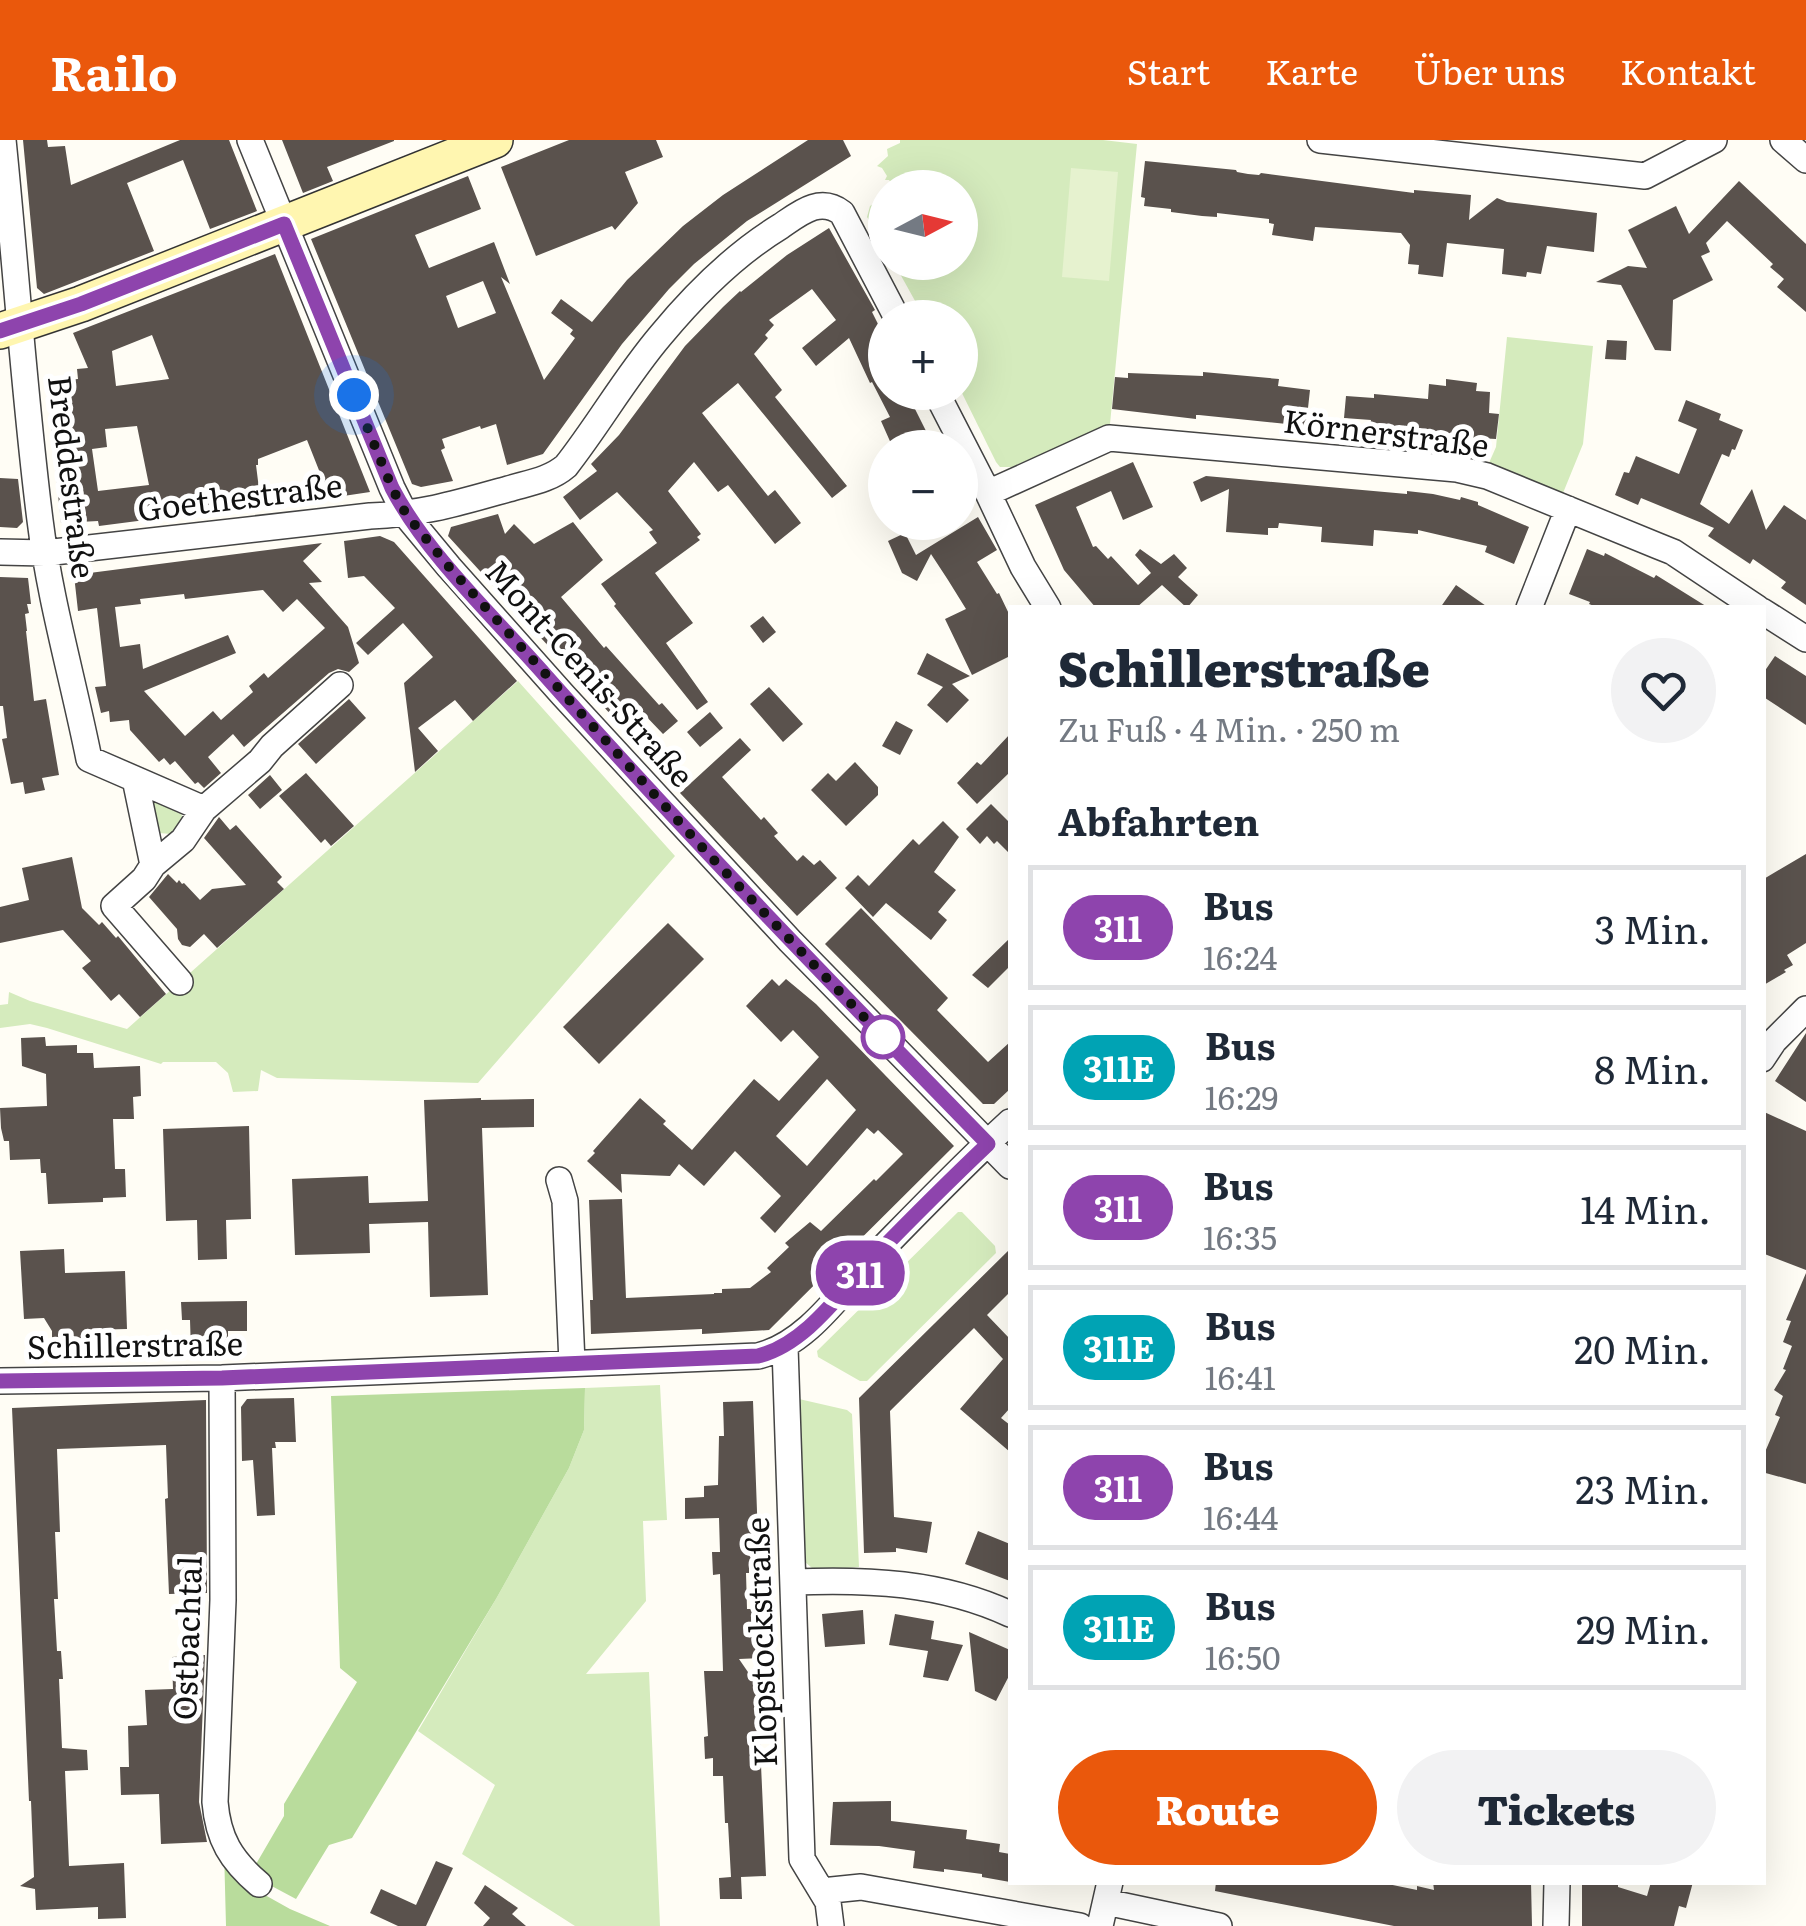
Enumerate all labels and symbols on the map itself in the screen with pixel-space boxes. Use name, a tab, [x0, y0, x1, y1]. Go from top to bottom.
north arrow	[868, 170, 978, 280]
your location	[329, 370, 379, 420]
street label: Breddestraße	[38, 372, 110, 581]
street label: Körnerstraße	[1281, 395, 1492, 467]
street label: Goethestraße	[134, 459, 345, 531]
street label: Mont-Cenis-Straße	[476, 548, 707, 796]
unlabelled marker	[862, 1016, 904, 1058]
line badge: 311	[802, 1240, 918, 1306]
street label: Schillerstraße	[26, 1317, 244, 1369]
street label: Klopstockstraße	[731, 1516, 787, 1768]
street label: Ostbachtal	[158, 1555, 212, 1721]

